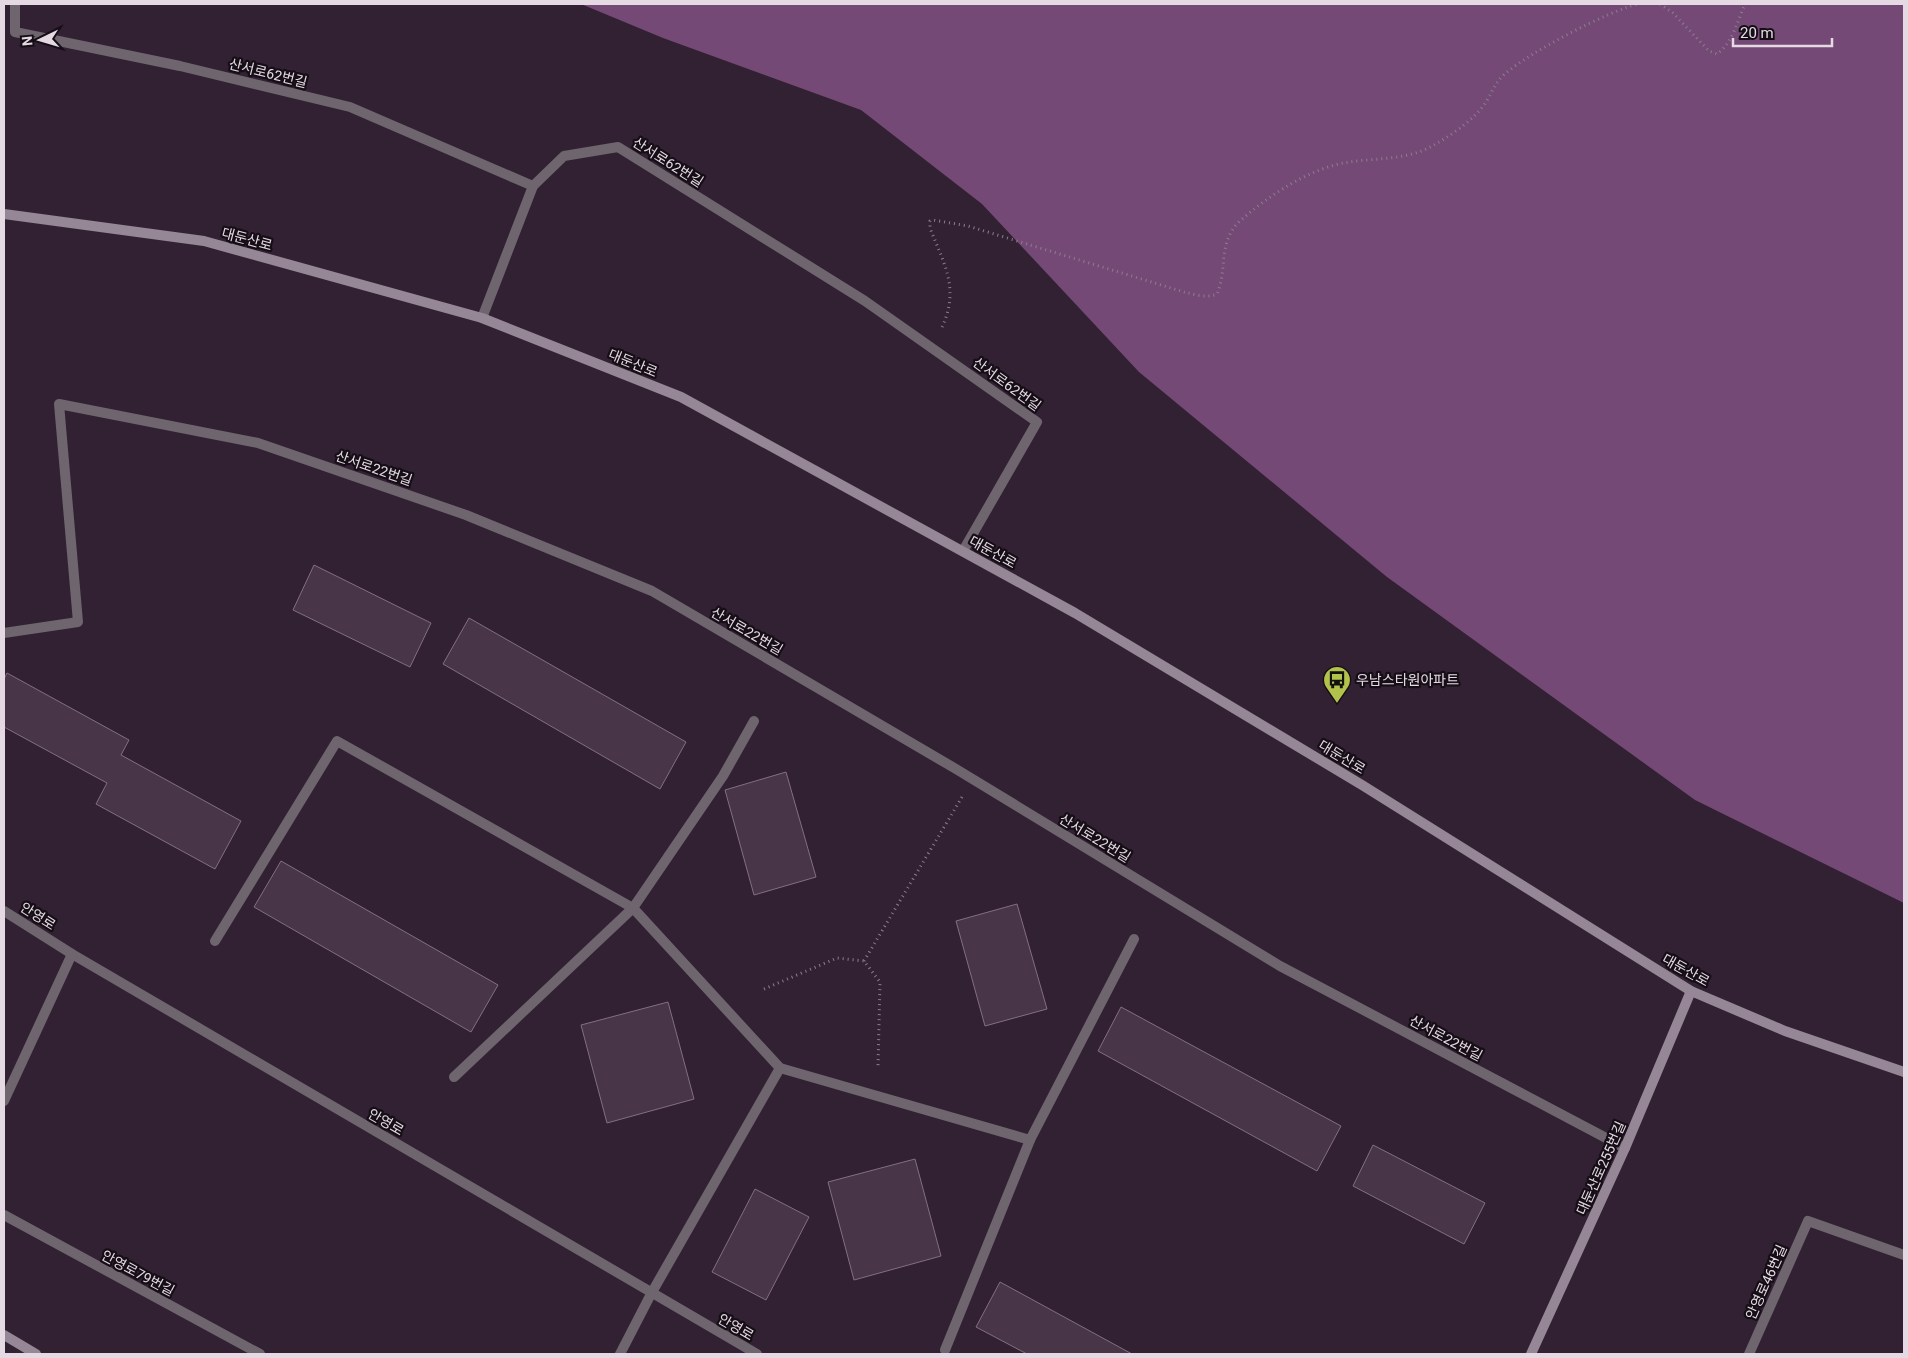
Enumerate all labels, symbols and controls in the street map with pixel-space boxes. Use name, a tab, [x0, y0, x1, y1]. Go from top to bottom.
north arrow	[15, 15, 65, 65]
scale bar	[1733, 15, 1832, 47]
text: 20 m	[1740, 24, 1774, 42]
text: N	[19, 36, 35, 47]
street label: 산서로62번길	[227, 56, 309, 90]
street label: 산서로62번길	[630, 134, 706, 190]
street label: 대둔산로	[220, 225, 274, 253]
street label: 대둔산로	[606, 346, 660, 380]
street label: 산서로62번길	[970, 354, 1044, 414]
street label: 산서로22번길	[334, 447, 414, 489]
street label: 대둔산로	[967, 533, 1020, 572]
street label: 산서로22번길	[708, 604, 786, 658]
bus stop icon: 우남스타원아파트	[1322, 665, 1352, 704]
place label: 우남스타원아파트	[1356, 672, 1459, 688]
street label: 대둔산로	[1316, 737, 1368, 777]
street label: 산서로22번길	[1057, 811, 1133, 865]
street label: 안영로	[17, 899, 59, 933]
street label: 대둔산로	[1660, 951, 1713, 990]
street label: 산서로22번길	[1407, 1012, 1485, 1064]
street label: 안영로	[365, 1105, 407, 1139]
street label: 대둔산로255번길	[1573, 1119, 1629, 1217]
street label: 안영로46번길	[1742, 1242, 1790, 1322]
street label: 안영로79번길	[99, 1247, 177, 1299]
street label: 안영로	[715, 1310, 757, 1344]

